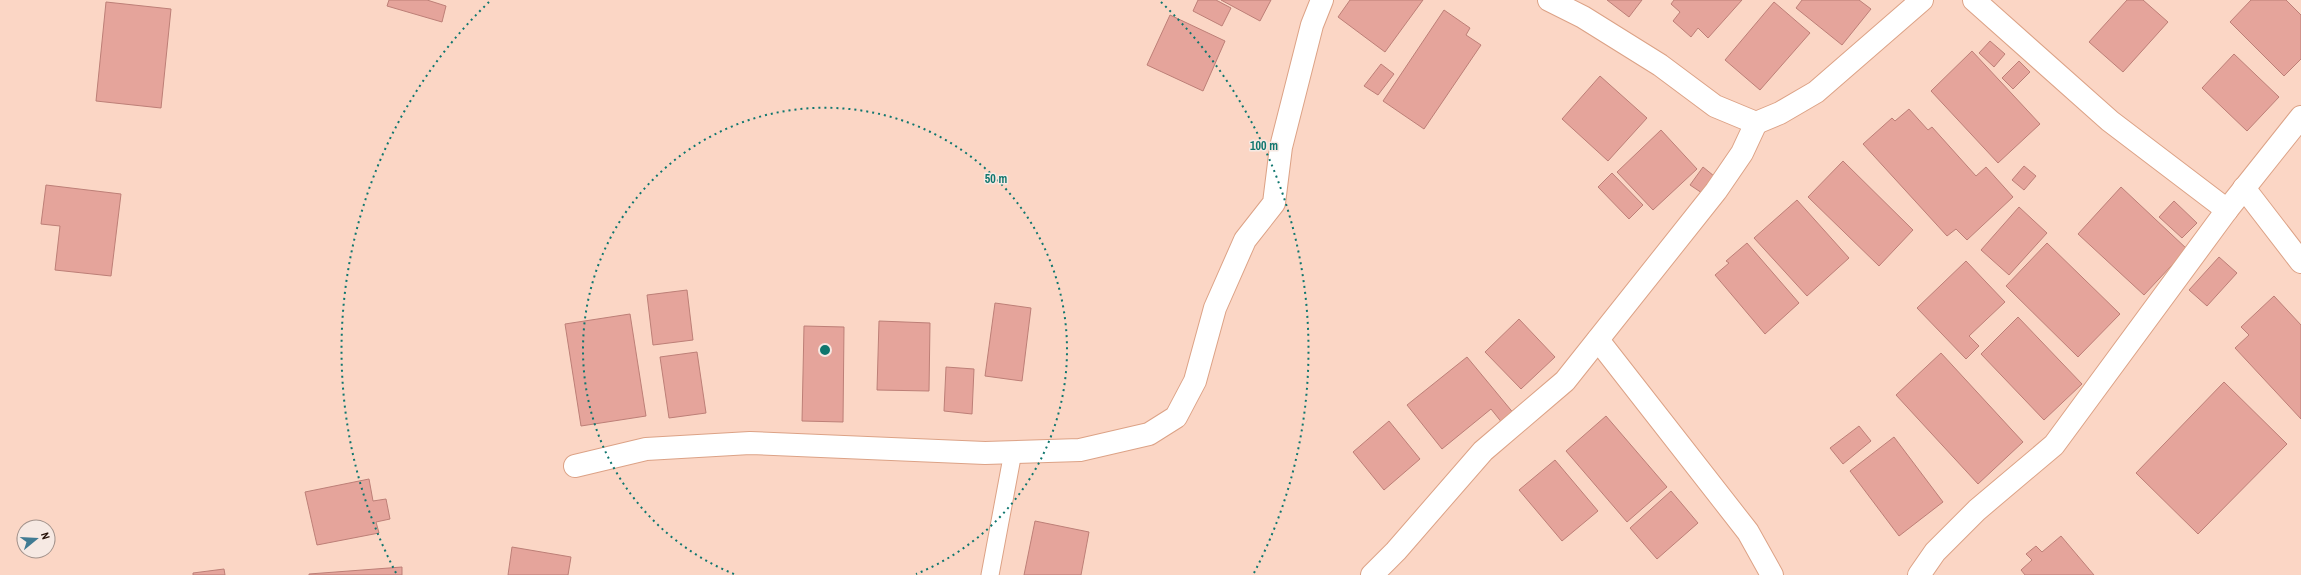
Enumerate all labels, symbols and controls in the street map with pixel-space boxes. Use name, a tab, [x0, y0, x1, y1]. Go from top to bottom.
text: 100 m	[1250, 138, 1278, 154]
text: 50 m	[985, 171, 1007, 187]
centre of rings	[818, 343, 832, 357]
north arrow	[16, 519, 56, 559]
text: N	[38, 531, 53, 541]

